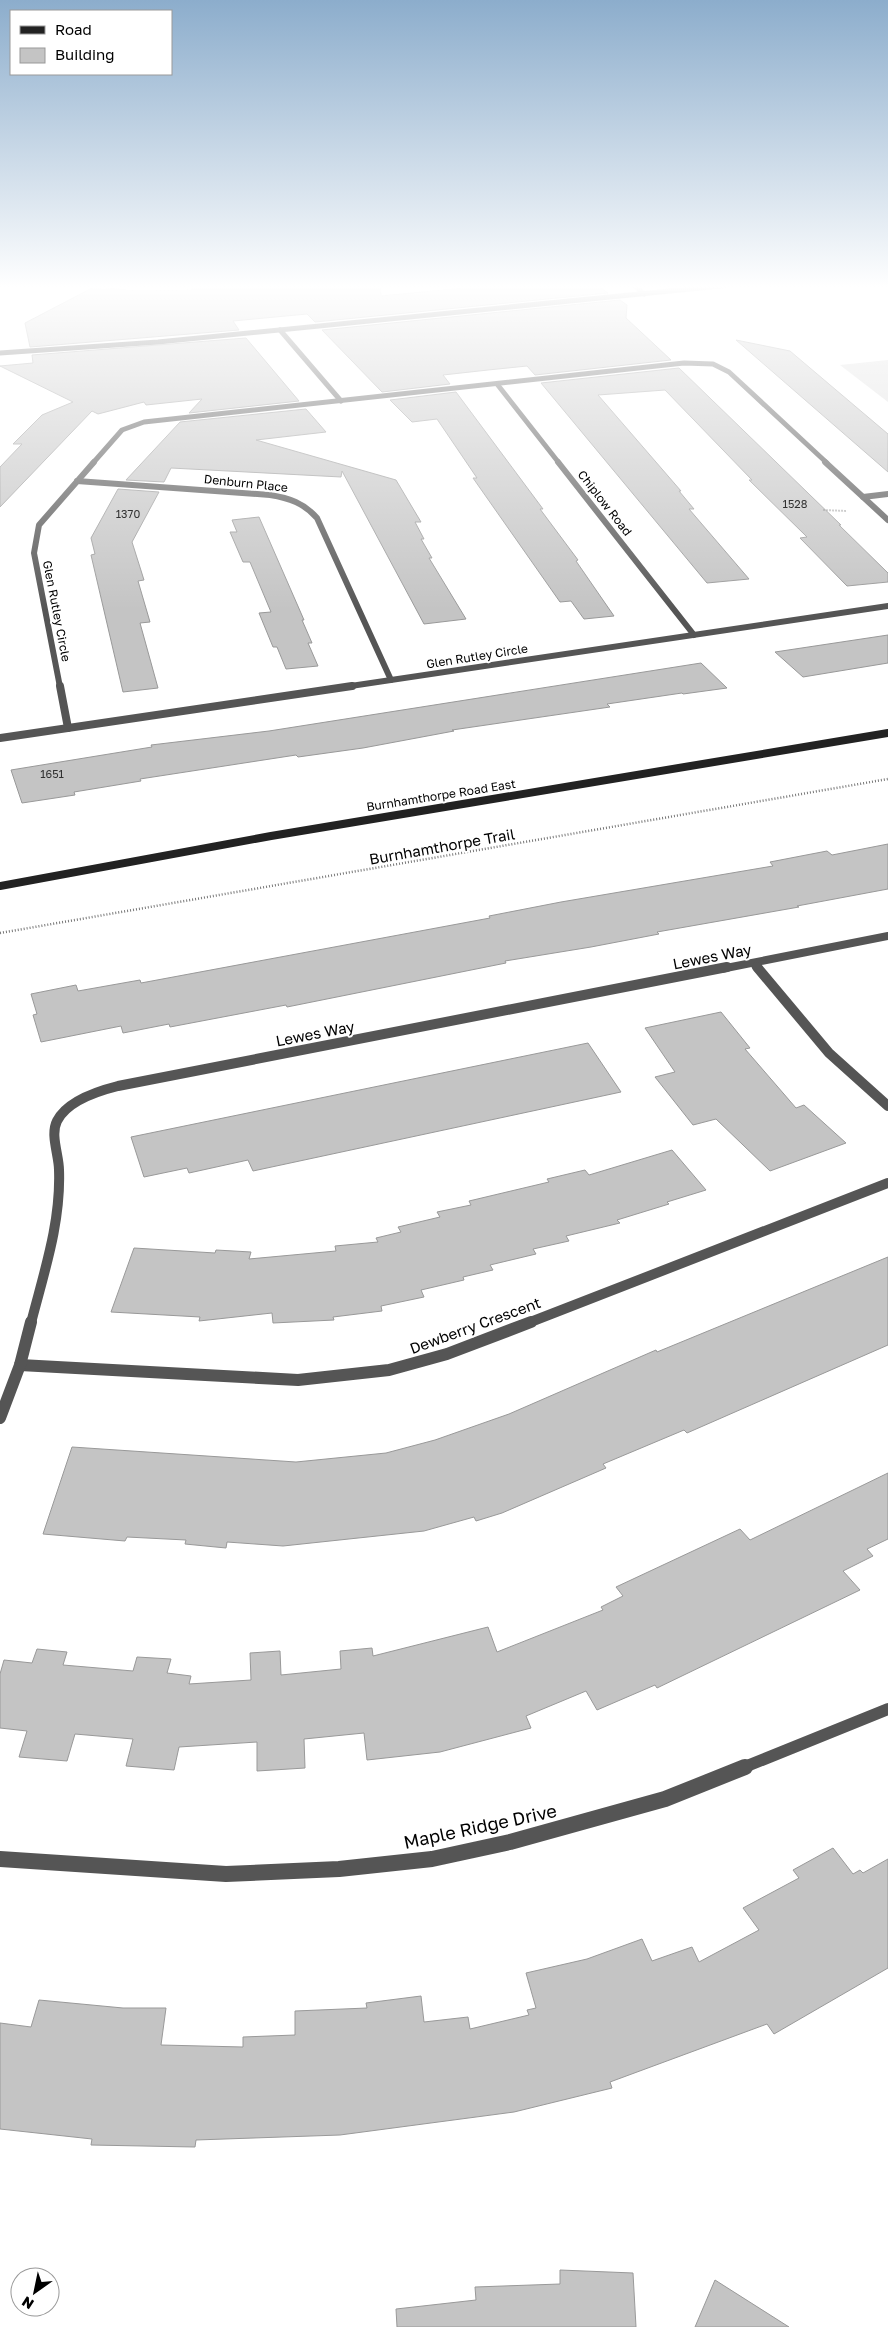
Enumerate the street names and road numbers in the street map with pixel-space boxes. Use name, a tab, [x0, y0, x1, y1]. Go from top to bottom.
street label: Chiplow Road	[575, 467, 635, 539]
street label: Denburn Place	[203, 471, 289, 495]
street label: Glen Rutley Circle	[40, 559, 74, 663]
street label: Glen Rutley Circle	[425, 641, 529, 671]
street label: Burnhamthorpe Road East	[365, 776, 517, 814]
street label: Burnhamthorpe Trail	[368, 824, 516, 868]
street label: Lewes Way	[671, 939, 753, 972]
street label: Lewes Way	[274, 1016, 356, 1049]
street label: Dewberry Crescent	[407, 1293, 543, 1357]
street label: Maple Ridge Drive	[401, 1799, 559, 1853]

